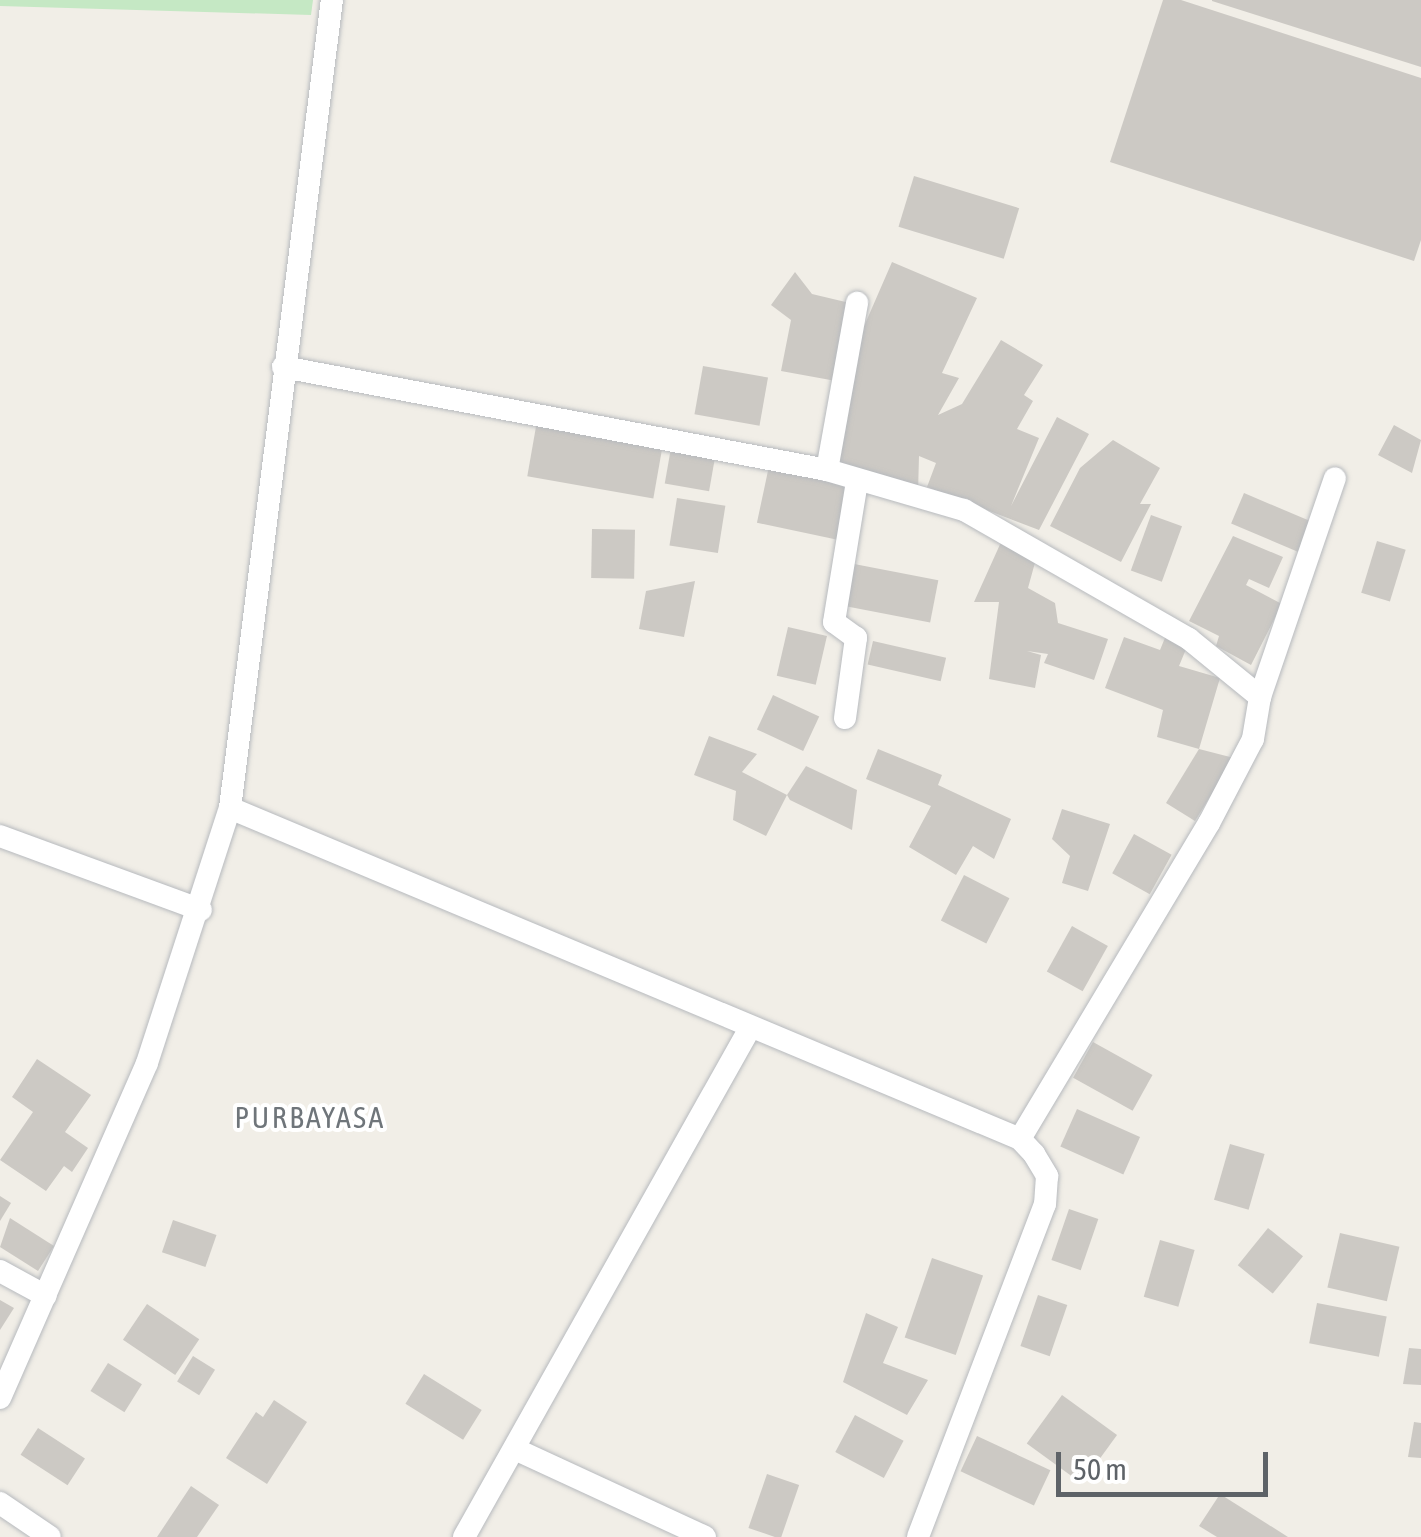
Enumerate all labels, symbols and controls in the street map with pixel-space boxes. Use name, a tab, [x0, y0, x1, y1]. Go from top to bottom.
district label: PURBAYASA	[234, 1099, 386, 1135]
scale bar	[1061, 1432, 1274, 1494]
text: 50 m	[1073, 1452, 1127, 1486]

